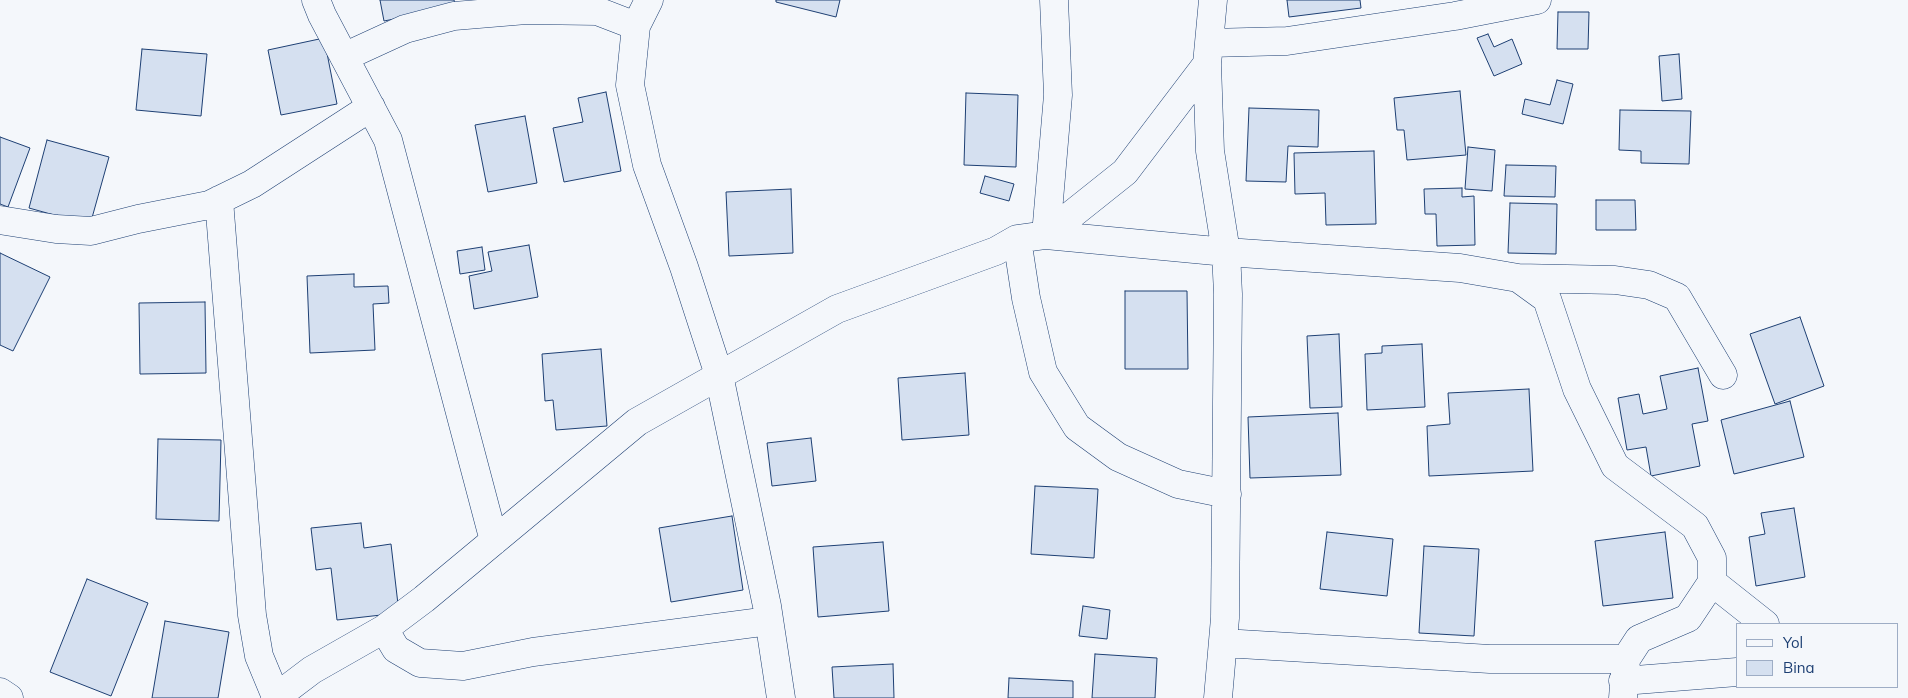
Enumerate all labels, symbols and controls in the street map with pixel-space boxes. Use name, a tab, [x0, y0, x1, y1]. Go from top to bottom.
legend	[1736, 623, 1898, 688]
text: Yol	[1783, 633, 1803, 652]
text: Bina	[1783, 658, 1815, 677]

